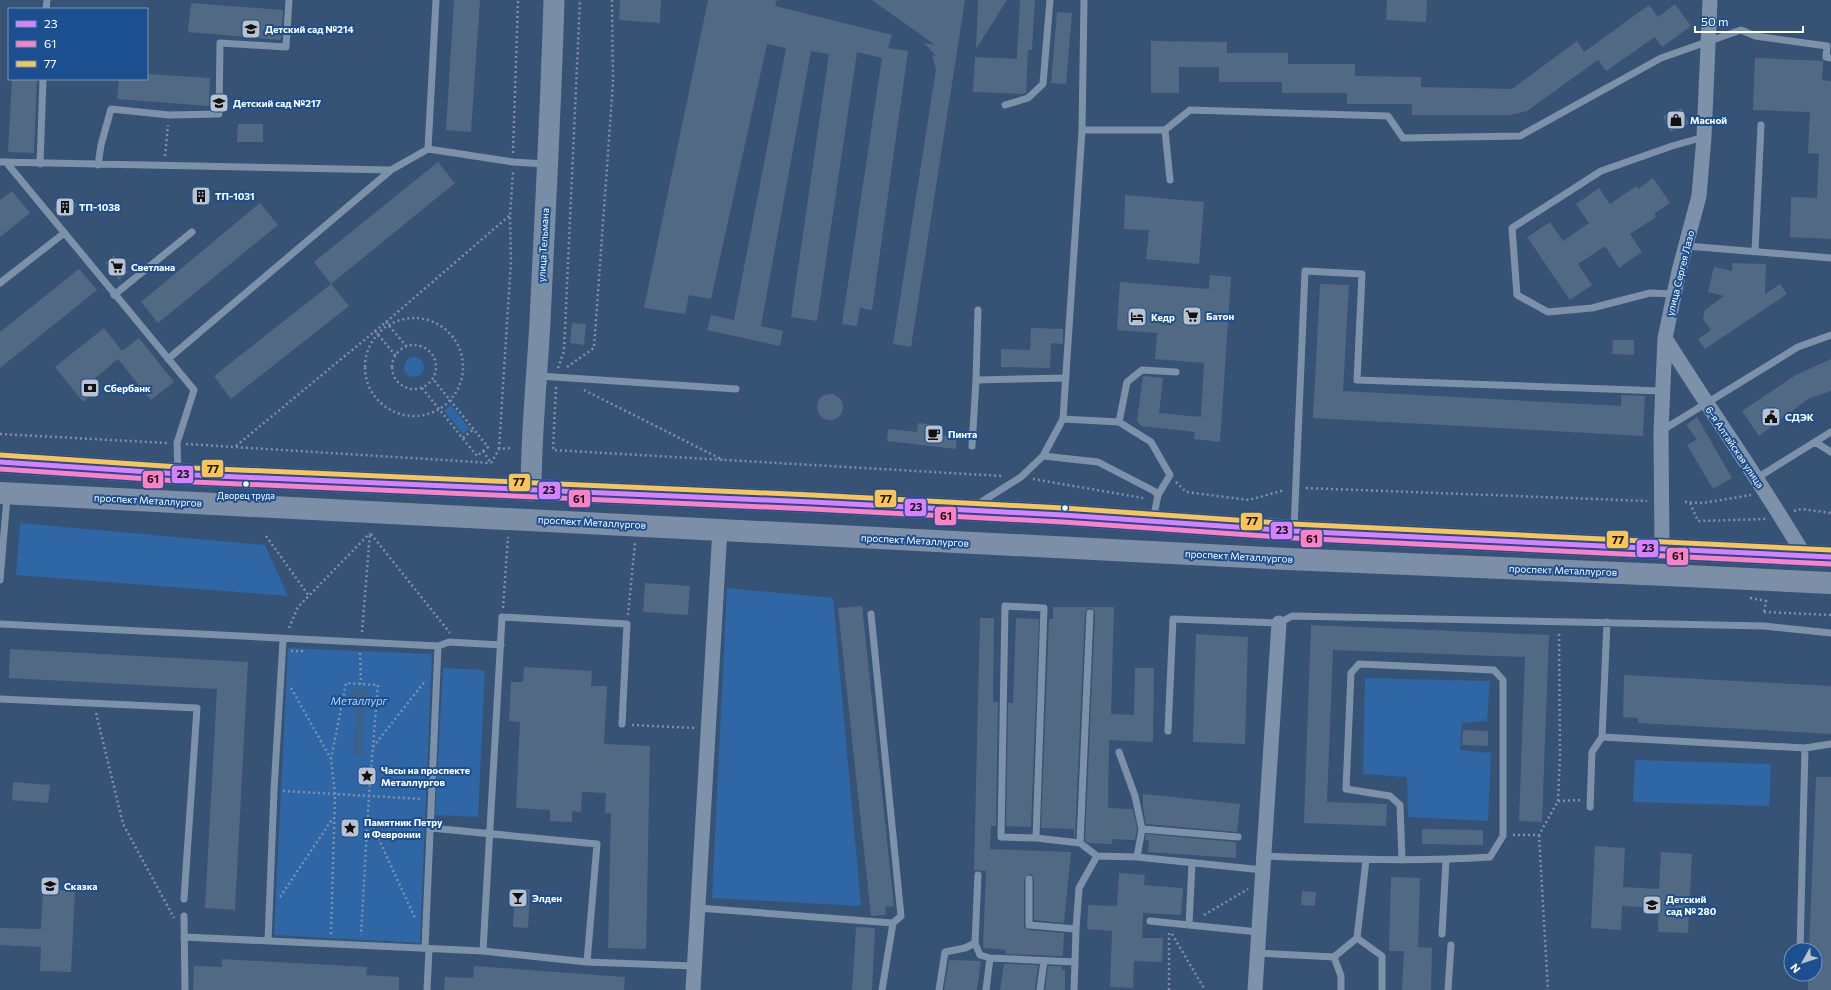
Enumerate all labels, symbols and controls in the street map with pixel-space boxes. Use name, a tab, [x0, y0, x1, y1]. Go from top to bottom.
legend	[8, 8, 148, 80]
scale bar	[1695, 8, 1803, 34]
text: 50 m	[1701, 14, 1729, 28]
text: 23	[44, 16, 58, 30]
school or university icon: Детский сад №214	[240, 18, 262, 40]
place label: Детский сад №214	[265, 23, 354, 35]
text: 61	[44, 36, 56, 50]
text: 77	[44, 56, 57, 70]
school or university icon: Детский сад №217	[208, 92, 230, 114]
place label: Детский сад №217	[233, 97, 321, 109]
shop icon: Масной	[1665, 109, 1687, 131]
place label: Масной	[1690, 114, 1727, 126]
building icon: ТП-1031	[190, 185, 212, 207]
place label: ТП-1031	[215, 190, 255, 202]
building icon: ТП-1038	[54, 196, 76, 218]
place label: ТП-1038	[79, 201, 120, 213]
street label: улица Тельмана	[535, 208, 551, 282]
street label: улица Сергея Лазо	[1664, 229, 1696, 317]
supermarket icon: Светлана	[106, 256, 128, 278]
place label: Светлана	[131, 261, 175, 273]
supermarket icon: Батон	[1181, 305, 1203, 327]
hotel icon: Кедр	[1126, 306, 1148, 328]
place label: Батон	[1206, 310, 1234, 322]
place label: Кедр	[1151, 311, 1175, 323]
bank icon: Сбербанк	[79, 377, 101, 399]
place label: Сбербанк	[104, 382, 151, 394]
street label: 6-я Алтайская улица	[1703, 404, 1767, 490]
public building icon: СДЭК	[1760, 406, 1782, 428]
place label: СДЭК	[1785, 411, 1814, 423]
cafe icon: Пинта	[923, 423, 945, 445]
place label: Пинта	[948, 428, 977, 440]
line badge: 77	[201, 459, 224, 478]
text: 77	[207, 462, 219, 475]
line badge: 23	[171, 465, 194, 484]
text: 23	[177, 467, 189, 480]
line badge: 61	[142, 470, 164, 489]
text: 61	[147, 472, 159, 485]
line badge: 77	[508, 473, 531, 492]
text: 77	[513, 475, 525, 488]
marker: Дворец труда	[241, 479, 251, 489]
line badge: 23	[538, 481, 561, 500]
text: 23	[543, 483, 555, 496]
line badge: 61	[568, 489, 591, 508]
line badge: 77	[874, 489, 897, 508]
place label: Дворец труда	[217, 490, 275, 501]
street label: проспект Металлургов	[94, 491, 202, 509]
text: 61	[573, 492, 585, 505]
text: 77	[880, 492, 892, 505]
line badge: 23	[904, 498, 927, 517]
text: 23	[910, 500, 922, 513]
unlabelled marker	[1060, 503, 1070, 513]
line badge: 61	[934, 506, 957, 526]
text: 61	[940, 509, 952, 522]
line badge: 77	[1240, 512, 1263, 531]
street label: проспект Металлургов	[538, 513, 646, 531]
text: 77	[1246, 514, 1258, 527]
line badge: 23	[1270, 521, 1293, 540]
text: 23	[1276, 523, 1288, 536]
line badge: 61	[1300, 529, 1323, 548]
line badge: 77	[1606, 530, 1629, 549]
street label: проспект Металлургов	[861, 531, 969, 549]
text: 61	[1306, 532, 1318, 545]
text: 77	[1612, 533, 1624, 546]
line badge: 23	[1636, 539, 1659, 558]
text: 23	[1642, 541, 1654, 554]
street label: проспект Металлургов	[1185, 547, 1293, 565]
line badge: 61	[1666, 547, 1689, 566]
text: 61	[1672, 549, 1684, 562]
street label: проспект Металлургов	[1509, 562, 1617, 578]
water label: Металлург	[331, 694, 389, 707]
place label: Часы на проспекте Металлургов	[381, 764, 470, 788]
place icon: Часы на проспекте Металлургов	[356, 765, 378, 787]
place label: Памятник Петру и Февронии	[364, 816, 443, 840]
place icon: Памятник Петру и Февронии	[339, 817, 361, 839]
school or university icon: Сказка	[39, 875, 61, 897]
place label: Сказка	[64, 880, 98, 892]
bar icon: Элден	[507, 887, 529, 909]
place label: Элден	[532, 892, 562, 904]
place label: Детский сад № 280	[1666, 893, 1717, 917]
school or university icon: Детский сад № 280	[1641, 894, 1663, 916]
north arrow	[1783, 942, 1823, 982]
text: N	[1787, 961, 1802, 976]

